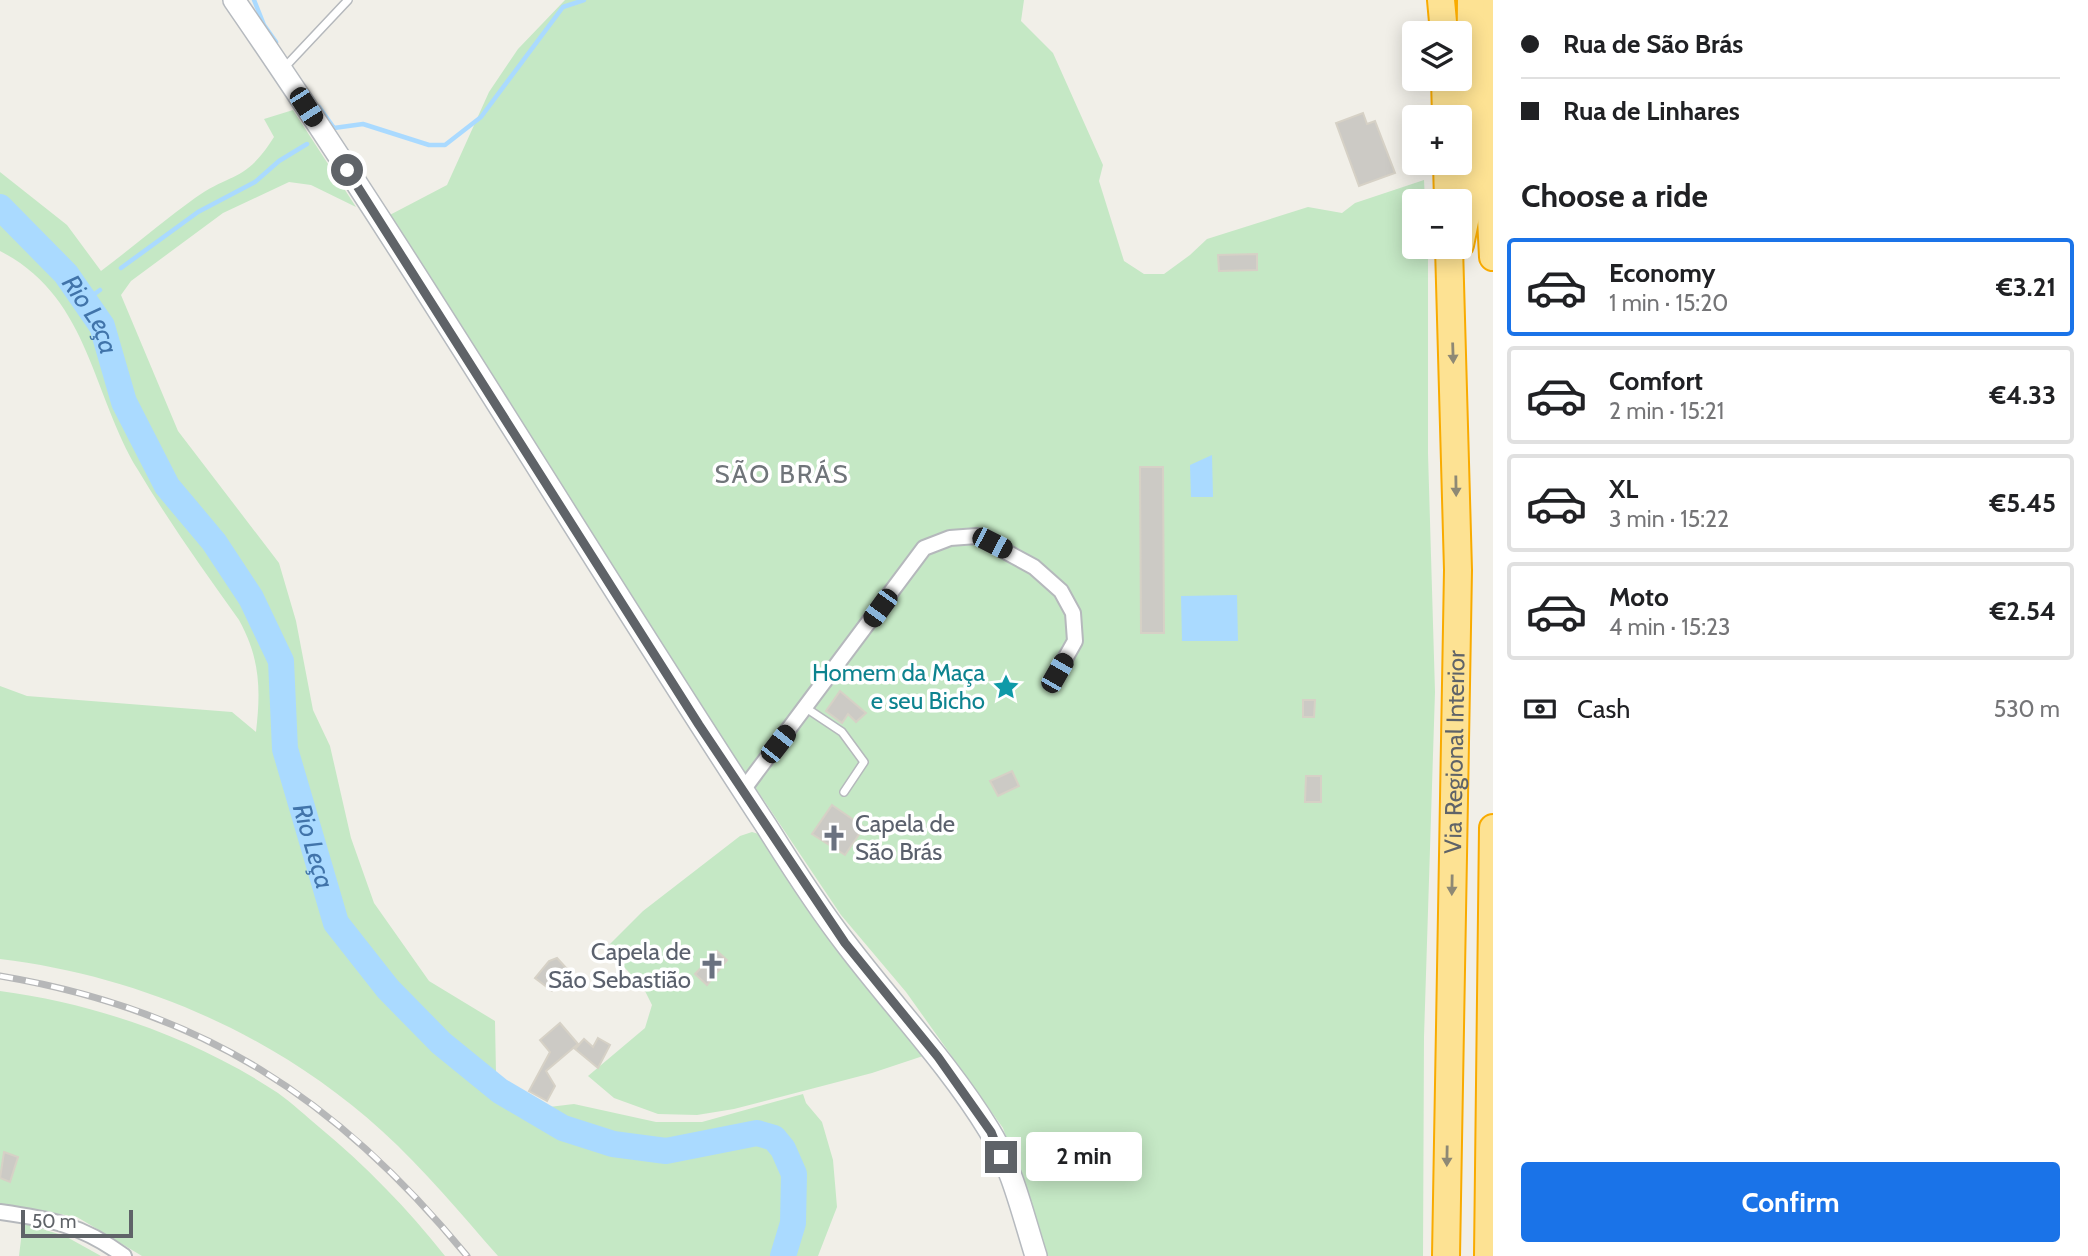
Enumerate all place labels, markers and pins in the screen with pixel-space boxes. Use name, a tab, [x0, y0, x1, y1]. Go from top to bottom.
place label: Homem da Maça e seu Bicho	[812, 658, 985, 715]
place icon: Homem da Maça e seu Bicho	[991, 672, 1021, 702]
place label: Capela de São Brás	[855, 809, 955, 866]
church icon: Capela de São Brás	[819, 823, 849, 853]
place label: Capela de São Sebastião	[548, 937, 691, 994]
church icon: Capela de São Sebastião	[697, 951, 727, 981]

